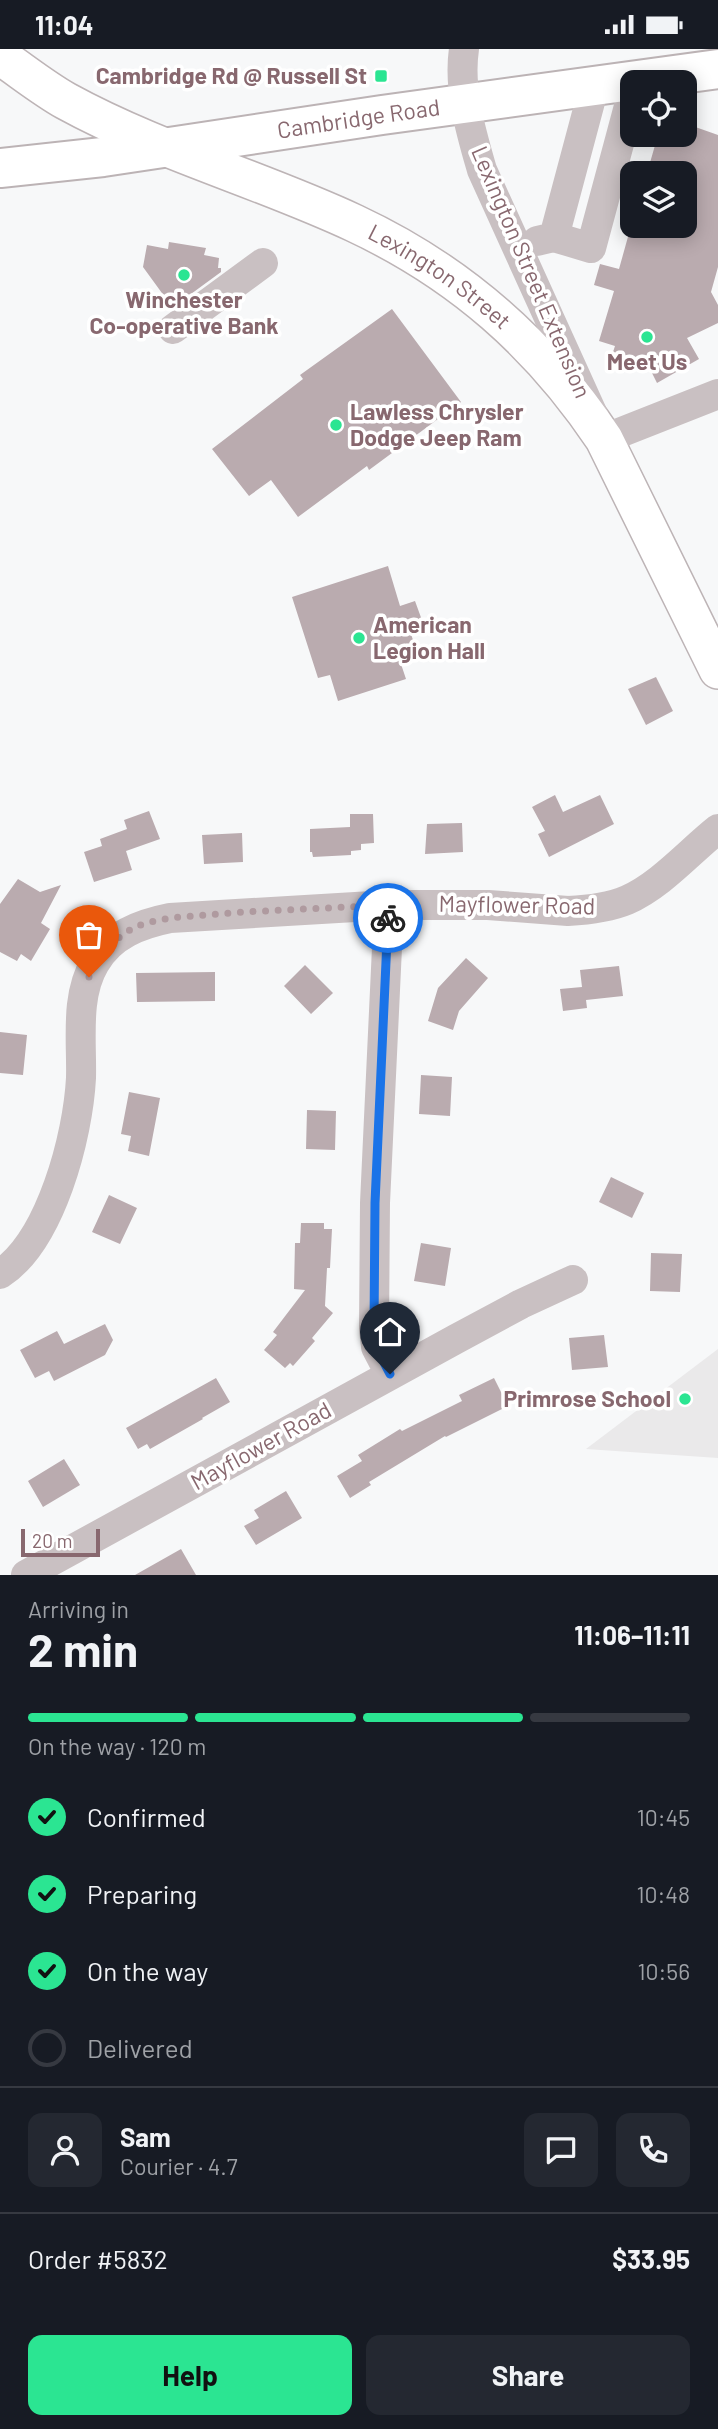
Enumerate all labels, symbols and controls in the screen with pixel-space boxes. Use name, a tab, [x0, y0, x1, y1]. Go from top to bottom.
text: 11:04	[35, 9, 94, 40]
place label: Cambridge Rd @ Russell St	[96, 61, 367, 89]
marker: Cambridge Rd @ Russell St	[373, 68, 389, 84]
map controls	[620, 70, 697, 238]
button: locate	[620, 70, 697, 147]
street label: Cambridge Road	[275, 92, 442, 144]
street label: Lexington Street Extension	[466, 141, 598, 402]
button: layers	[620, 161, 697, 238]
street label: Lexington Street	[364, 217, 517, 334]
marker: Winchester Co-operative Bank	[176, 267, 192, 283]
place label: Winchester Co-operative Bank	[89, 285, 279, 339]
marker: Meet Us	[639, 329, 655, 345]
place label: Meet Us	[607, 347, 687, 375]
place label: Lawless Chrysler Dodge Jeep Ram	[350, 397, 524, 451]
marker: Lawless Chrysler Dodge Jeep Ram	[328, 417, 344, 433]
place label: American Legion Hall	[373, 610, 485, 664]
marker: American Legion Hall	[351, 630, 367, 646]
courier	[353, 883, 423, 953]
street label: Mayflower Road	[439, 889, 595, 919]
icon: bike	[369, 899, 407, 937]
pin	[59, 905, 119, 977]
icon: bag	[70, 916, 108, 954]
pin	[360, 1302, 420, 1374]
icon: home	[371, 1313, 409, 1351]
place label: Primrose School	[504, 1384, 671, 1412]
marker: Primrose School	[677, 1391, 693, 1407]
street label: Mayflower Road	[185, 1395, 336, 1495]
scale bar	[21, 1526, 100, 1558]
text: 20 m	[32, 1529, 72, 1552]
text: Arriving in	[28, 1595, 129, 1623]
text: 11:06–11:11	[574, 1619, 690, 1650]
text: 2 min	[28, 1621, 138, 1676]
text: On the way · 120 m	[28, 1732, 206, 1760]
icon: check	[28, 1798, 66, 1836]
text: Confirmed	[87, 1801, 206, 1832]
text: 10:45	[637, 1803, 690, 1831]
icon: check	[28, 1875, 66, 1913]
text: Preparing	[87, 1878, 197, 1909]
text: 10:48	[637, 1880, 690, 1908]
icon: check	[28, 1952, 66, 1990]
text: On the way	[87, 1955, 208, 1986]
text: 10:56	[637, 1957, 690, 1985]
text: Delivered	[87, 2032, 193, 2063]
button: person	[28, 2113, 102, 2187]
button: chat	[524, 2113, 598, 2187]
button: phone	[616, 2113, 690, 2187]
text: Sam	[120, 2121, 171, 2152]
text: Courier · 4.7	[120, 2152, 238, 2180]
text: Order #5832	[28, 2243, 168, 2274]
text: $33.95	[612, 2243, 690, 2274]
button: Help	[28, 2335, 352, 2415]
button: Share	[366, 2335, 690, 2415]

